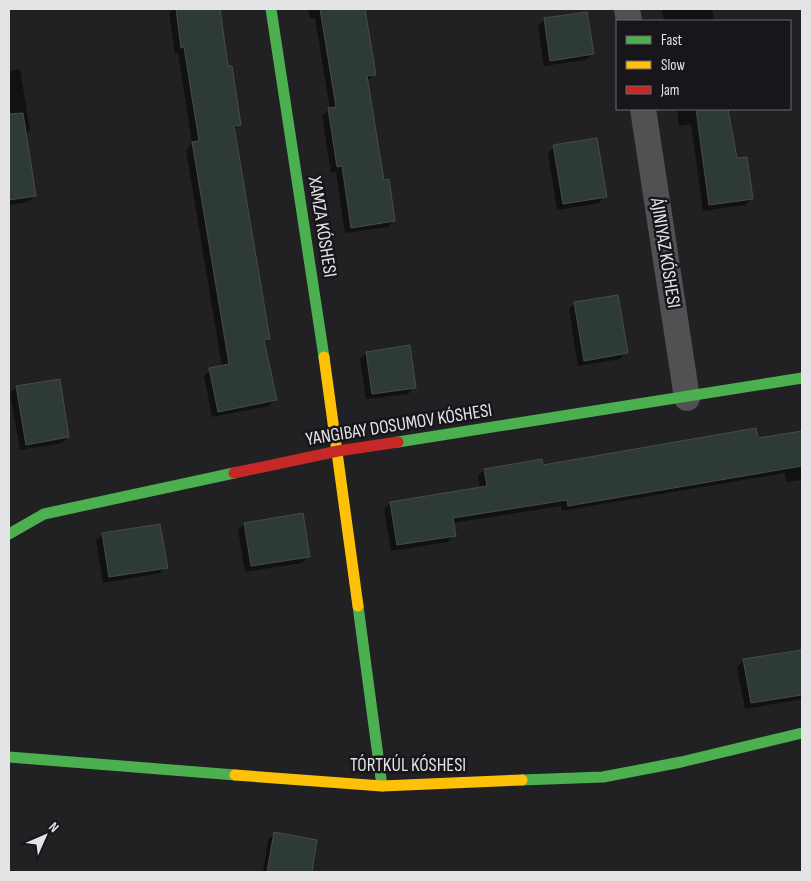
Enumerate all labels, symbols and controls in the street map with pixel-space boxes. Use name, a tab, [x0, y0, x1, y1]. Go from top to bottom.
legend	[616, 20, 791, 110]
text: Fast	[661, 31, 683, 50]
text: Slow	[661, 56, 685, 75]
text: Jam	[660, 81, 679, 100]
street label: XAMZA KÓSHESI	[303, 174, 341, 279]
street label: ÁJINIYAZ KÓSHESI	[645, 195, 685, 310]
street label: YANGIBAY DOSUMOV KÓSHESI	[304, 399, 494, 451]
street label: TÓRTKÚL KÓSHESI	[350, 754, 466, 777]
north arrow	[20, 811, 70, 861]
text: N	[45, 819, 62, 836]

